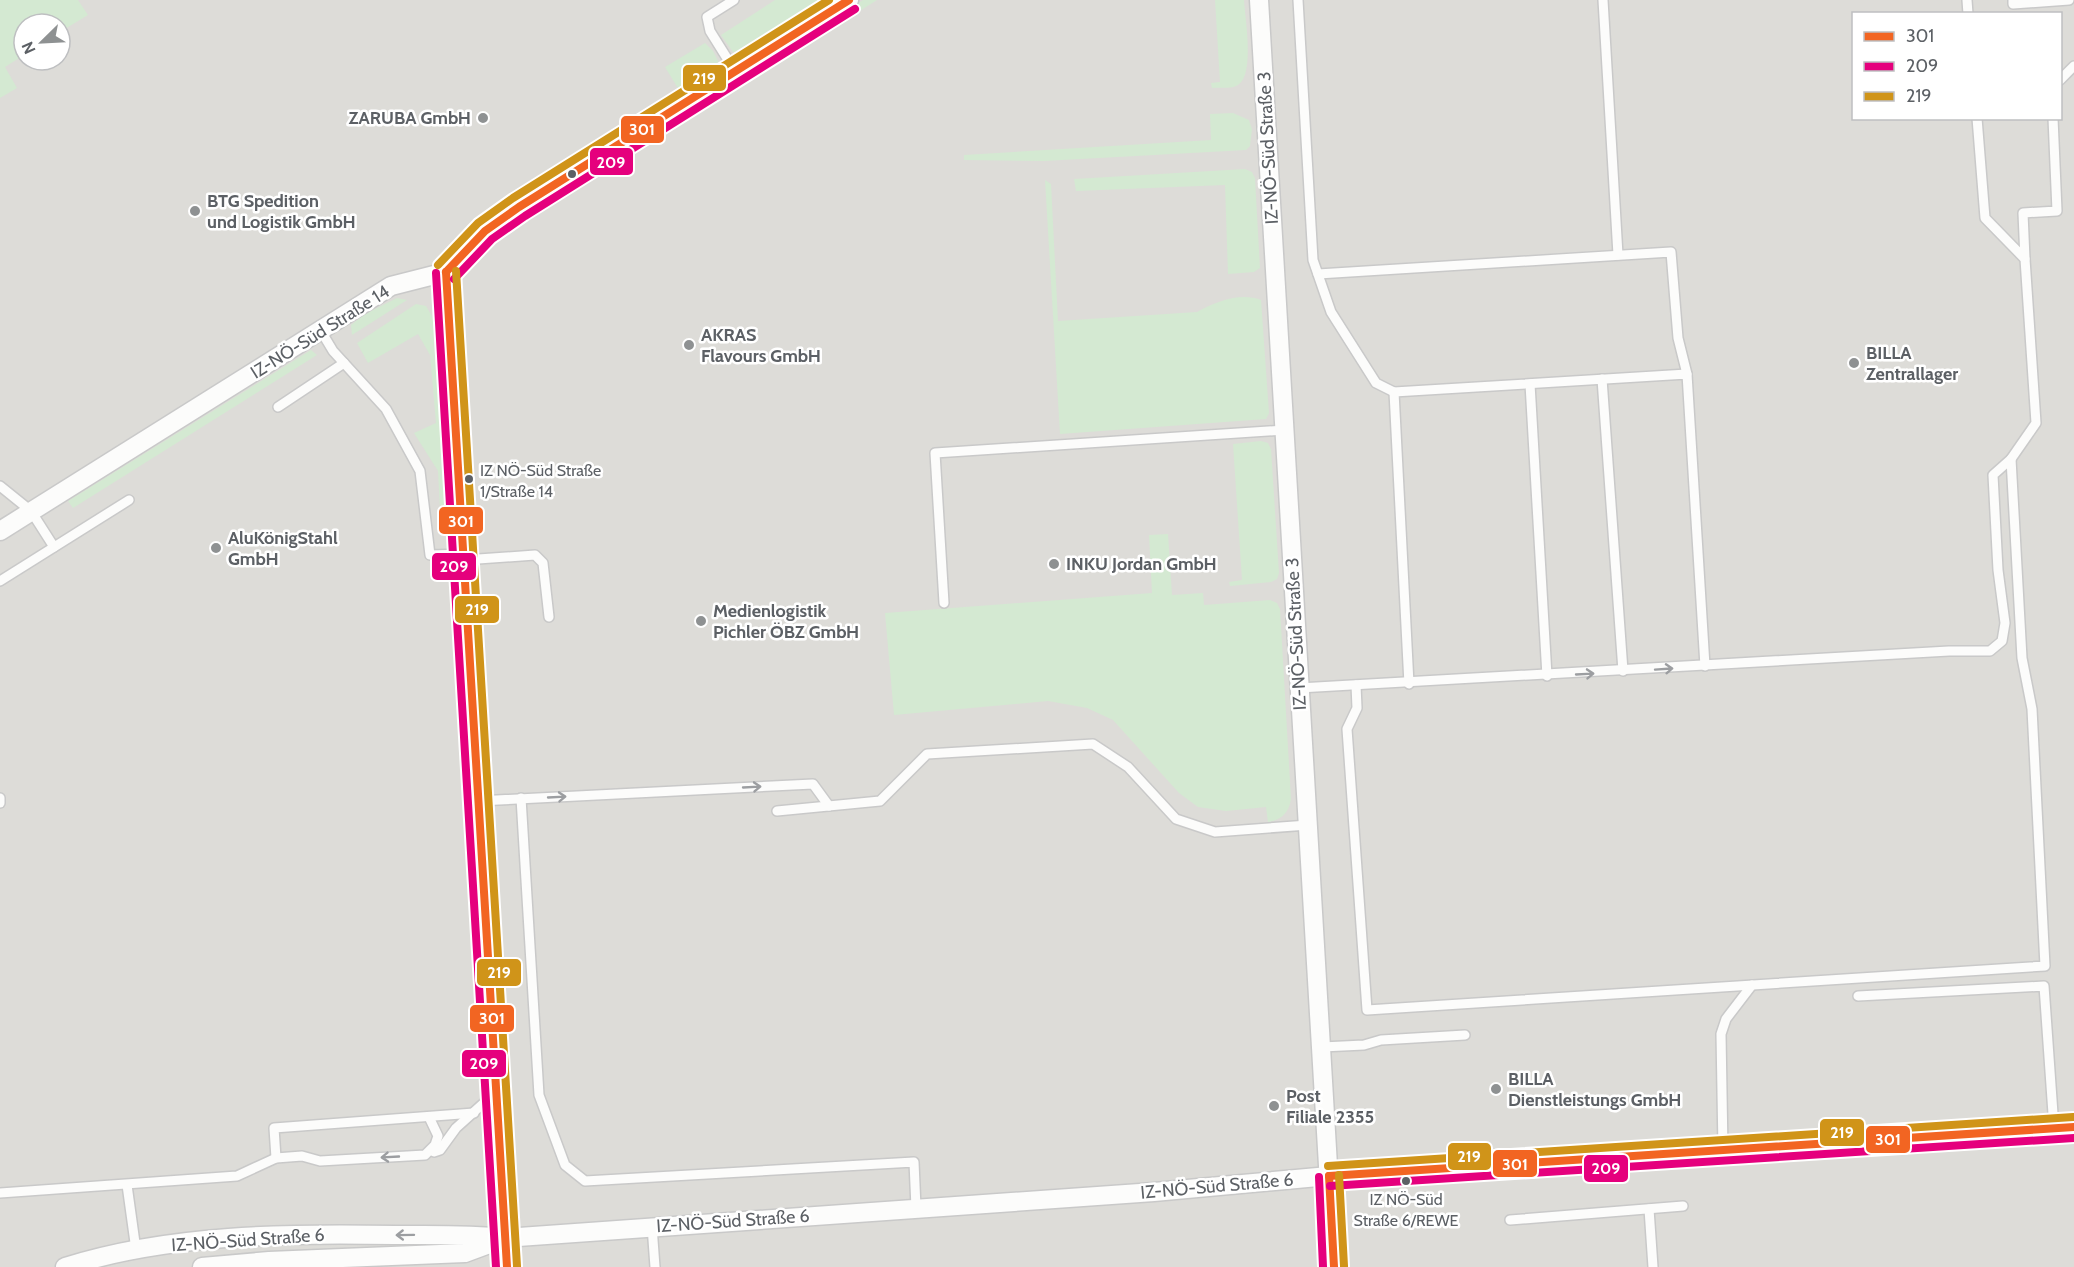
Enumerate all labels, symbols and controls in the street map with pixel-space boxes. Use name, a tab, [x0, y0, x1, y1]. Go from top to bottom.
north arrow	[12, 12, 72, 72]
legend	[1852, 12, 2062, 120]
text: 301	[1906, 25, 1934, 47]
text: N	[18, 39, 40, 57]
text: 209	[1906, 55, 1938, 77]
line badge: 219	[682, 64, 727, 92]
text: 219	[692, 69, 716, 88]
street label: IZ-NÖ-Süd Straße 3	[1253, 71, 1283, 225]
text: 219	[1906, 85, 1932, 107]
place label: ZARUBA GmbH	[349, 107, 471, 129]
marker: ZARUBA GmbH	[476, 111, 490, 125]
line badge: 301	[620, 115, 665, 144]
text: 301	[629, 120, 655, 139]
line badge: 209	[589, 147, 634, 176]
text: 209	[597, 153, 625, 172]
unlabelled marker	[566, 168, 578, 180]
place label: BTG Spedition und Logistik GmbH	[207, 190, 356, 233]
marker: BTG Spedition und Logistik GmbH	[188, 204, 202, 218]
street label: IZ-NÖ-Süd Straße 14	[247, 280, 393, 384]
place label: AKRAS Flavours GmbH	[701, 324, 821, 367]
marker: AKRAS Flavours GmbH	[682, 338, 696, 352]
place label: BILLA Zentrallager	[1866, 342, 1958, 385]
marker: BILLA Zentrallager	[1847, 356, 1861, 370]
place label: IZ NÖ-Süd Straße 1/Straße 14	[480, 461, 601, 501]
marker: IZ NÖ-Süd Straße 1/Straße 14	[463, 473, 475, 485]
line badge: 301	[438, 506, 484, 535]
text: 301	[448, 512, 474, 531]
place label: AluKönigStahl GmbH	[228, 527, 338, 570]
marker: AluKönigStahl GmbH	[209, 541, 223, 555]
line badge: 209	[431, 552, 477, 581]
place label: INKU Jordan GmbH	[1066, 553, 1217, 575]
text: 209	[440, 557, 468, 576]
marker: INKU Jordan GmbH	[1047, 557, 1061, 571]
street label: IZ-NÖ-Süd Straße 3	[1281, 557, 1311, 711]
line badge: 219	[454, 595, 500, 624]
text: 219	[465, 600, 489, 619]
place label: Medienlogistik Pichler ÖBZ GmbH	[713, 600, 859, 643]
marker: Medienlogistik Pichler ÖBZ GmbH	[694, 614, 708, 628]
one-way arrow	[1653, 663, 1673, 674]
one-way arrow	[1574, 668, 1594, 679]
one-way arrow	[742, 781, 762, 792]
one-way arrow	[547, 791, 567, 802]
line badge: 219	[476, 958, 522, 987]
text: 219	[487, 963, 511, 982]
line badge: 301	[469, 1004, 515, 1033]
text: 301	[479, 1009, 505, 1028]
line badge: 209	[461, 1049, 507, 1078]
text: 209	[470, 1054, 498, 1073]
place label: BILLA Dienstleistungs GmbH	[1508, 1068, 1681, 1111]
marker: BILLA Dienstleistungs GmbH	[1489, 1082, 1503, 1096]
place label: Post Filiale 2355	[1286, 1085, 1374, 1128]
marker: Post Filiale 2355	[1267, 1099, 1281, 1113]
line badge: 219	[1819, 1118, 1865, 1147]
text: 219	[1830, 1123, 1854, 1142]
line badge: 301	[1865, 1125, 1911, 1154]
text: 301	[1875, 1130, 1901, 1149]
line badge: 219	[1447, 1142, 1492, 1171]
text: 219	[1457, 1147, 1481, 1166]
line badge: 301	[1492, 1149, 1538, 1178]
one-way arrow	[380, 1151, 400, 1162]
line badge: 209	[1583, 1154, 1629, 1183]
text: 301	[1502, 1155, 1528, 1174]
text: 209	[1592, 1159, 1620, 1178]
street label: IZ-NÖ-Süd Straße 6	[1140, 1168, 1294, 1204]
marker: IZ NÖ-Süd Straße 6/REWE	[1400, 1175, 1412, 1187]
place label: IZ NÖ-Süd Straße 6/REWE	[1354, 1190, 1459, 1230]
street label: IZ-NÖ-Süd Straße 6	[656, 1205, 810, 1237]
street label: IZ-NÖ-Süd Straße 6	[171, 1224, 325, 1256]
one-way arrow	[395, 1229, 415, 1240]

